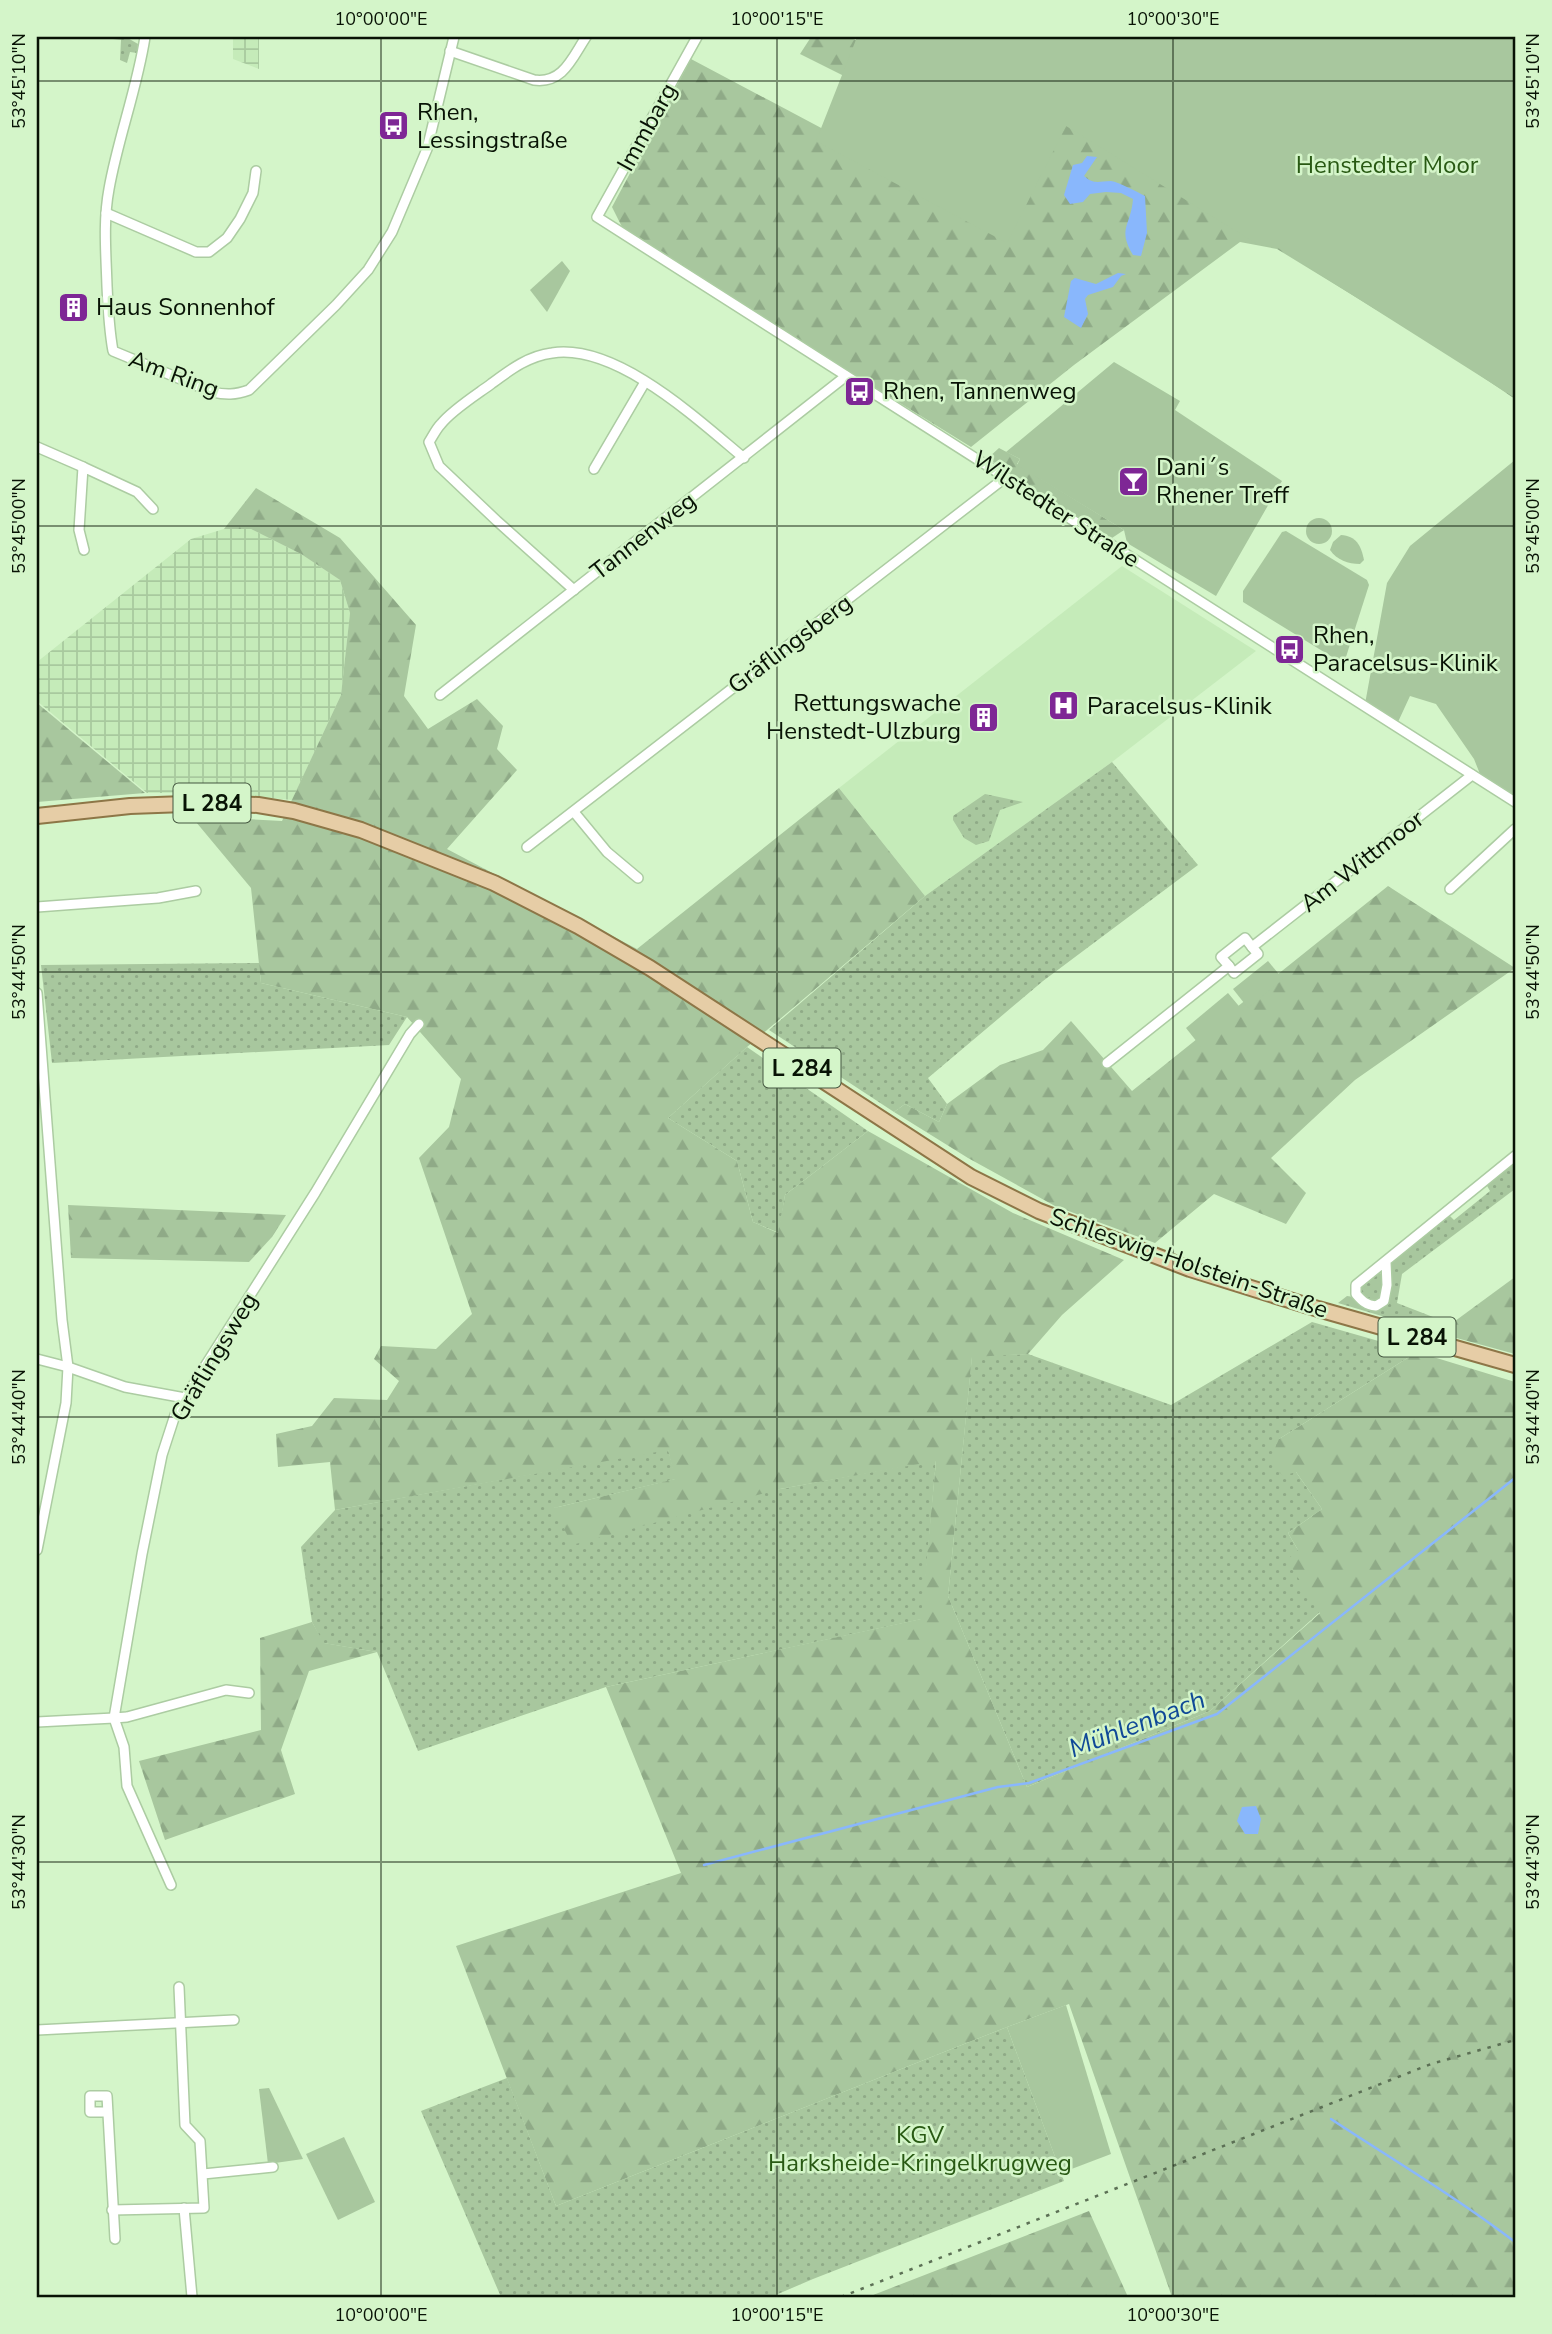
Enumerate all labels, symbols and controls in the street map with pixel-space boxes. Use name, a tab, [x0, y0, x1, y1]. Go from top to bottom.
text: 10°00'00"E	[335, 7, 428, 31]
text: 10°00'15"E	[731, 7, 824, 31]
text: 10°00'30"E	[1127, 7, 1220, 31]
text: 53°45'10"N	[7, 33, 31, 129]
text: 53°45'10"N	[1521, 33, 1545, 129]
street label: Immbarg	[610, 77, 684, 177]
place label: Rhen, Lessingstraße	[417, 96, 568, 156]
bus stop icon: Rhen, Lessingstraße	[377, 109, 411, 143]
park label: Henstedter Moor	[1296, 149, 1479, 181]
building icon: Haus Sonnenhof	[56, 290, 90, 324]
place label: Haus Sonnenhof	[96, 291, 276, 323]
street label: Am Ring	[125, 343, 223, 405]
bus stop icon: Rhen, Tannenweg	[843, 374, 877, 408]
place label: Rhen, Tannenweg	[883, 375, 1076, 407]
street label: Wilstedter Straße	[966, 443, 1146, 575]
place label: Dani´s Rhener Treff	[1156, 451, 1290, 511]
bar icon: Dani´s Rhener Treff	[1116, 464, 1150, 498]
text: 53°45'00"N	[7, 478, 31, 574]
text: 53°45'00"N	[1521, 478, 1545, 574]
street label: Tannenweg	[584, 485, 702, 587]
street label: Gräflingsberg	[721, 587, 859, 701]
place label: Rhen, Paracelsus-Klinik	[1313, 619, 1499, 679]
bus stop icon: Rhen, Paracelsus-Klinik	[1273, 632, 1307, 666]
place label: Rettungswache Henstedt-Ulzburg	[766, 687, 961, 747]
hospital icon: Paracelsus-Klinik	[1047, 689, 1081, 723]
place label: Paracelsus-Klinik	[1087, 690, 1273, 722]
building icon: Rettungswache Henstedt-Ulzburg	[967, 700, 1001, 734]
road number: L 284	[174, 783, 250, 822]
street label: Am Wittmoor	[1294, 802, 1431, 919]
text: 53°44'50"N	[7, 924, 31, 1020]
text: 53°44'50"N	[1521, 924, 1545, 1020]
road number: L 284	[764, 1049, 840, 1088]
street label: Schleswig-Holstein-Straße	[1046, 1200, 1332, 1326]
street label: Gräflingsweg	[163, 1287, 265, 1427]
road number: L 284	[1378, 1318, 1456, 1356]
text: 53°44'40"N	[7, 1369, 31, 1465]
text: 53°44'40"N	[1521, 1369, 1545, 1465]
water label: Mühlenbach	[1064, 1682, 1210, 1766]
text: 53°44'30"N	[7, 1814, 31, 1910]
text: 53°44'30"N	[1521, 1814, 1545, 1910]
park label: KGV Harksheide-Kringelkrugweg	[768, 2119, 1072, 2179]
text: 10°00'00"E	[335, 2303, 428, 2327]
text: 10°00'15"E	[731, 2303, 824, 2327]
text: 10°00'30"E	[1127, 2303, 1220, 2327]

